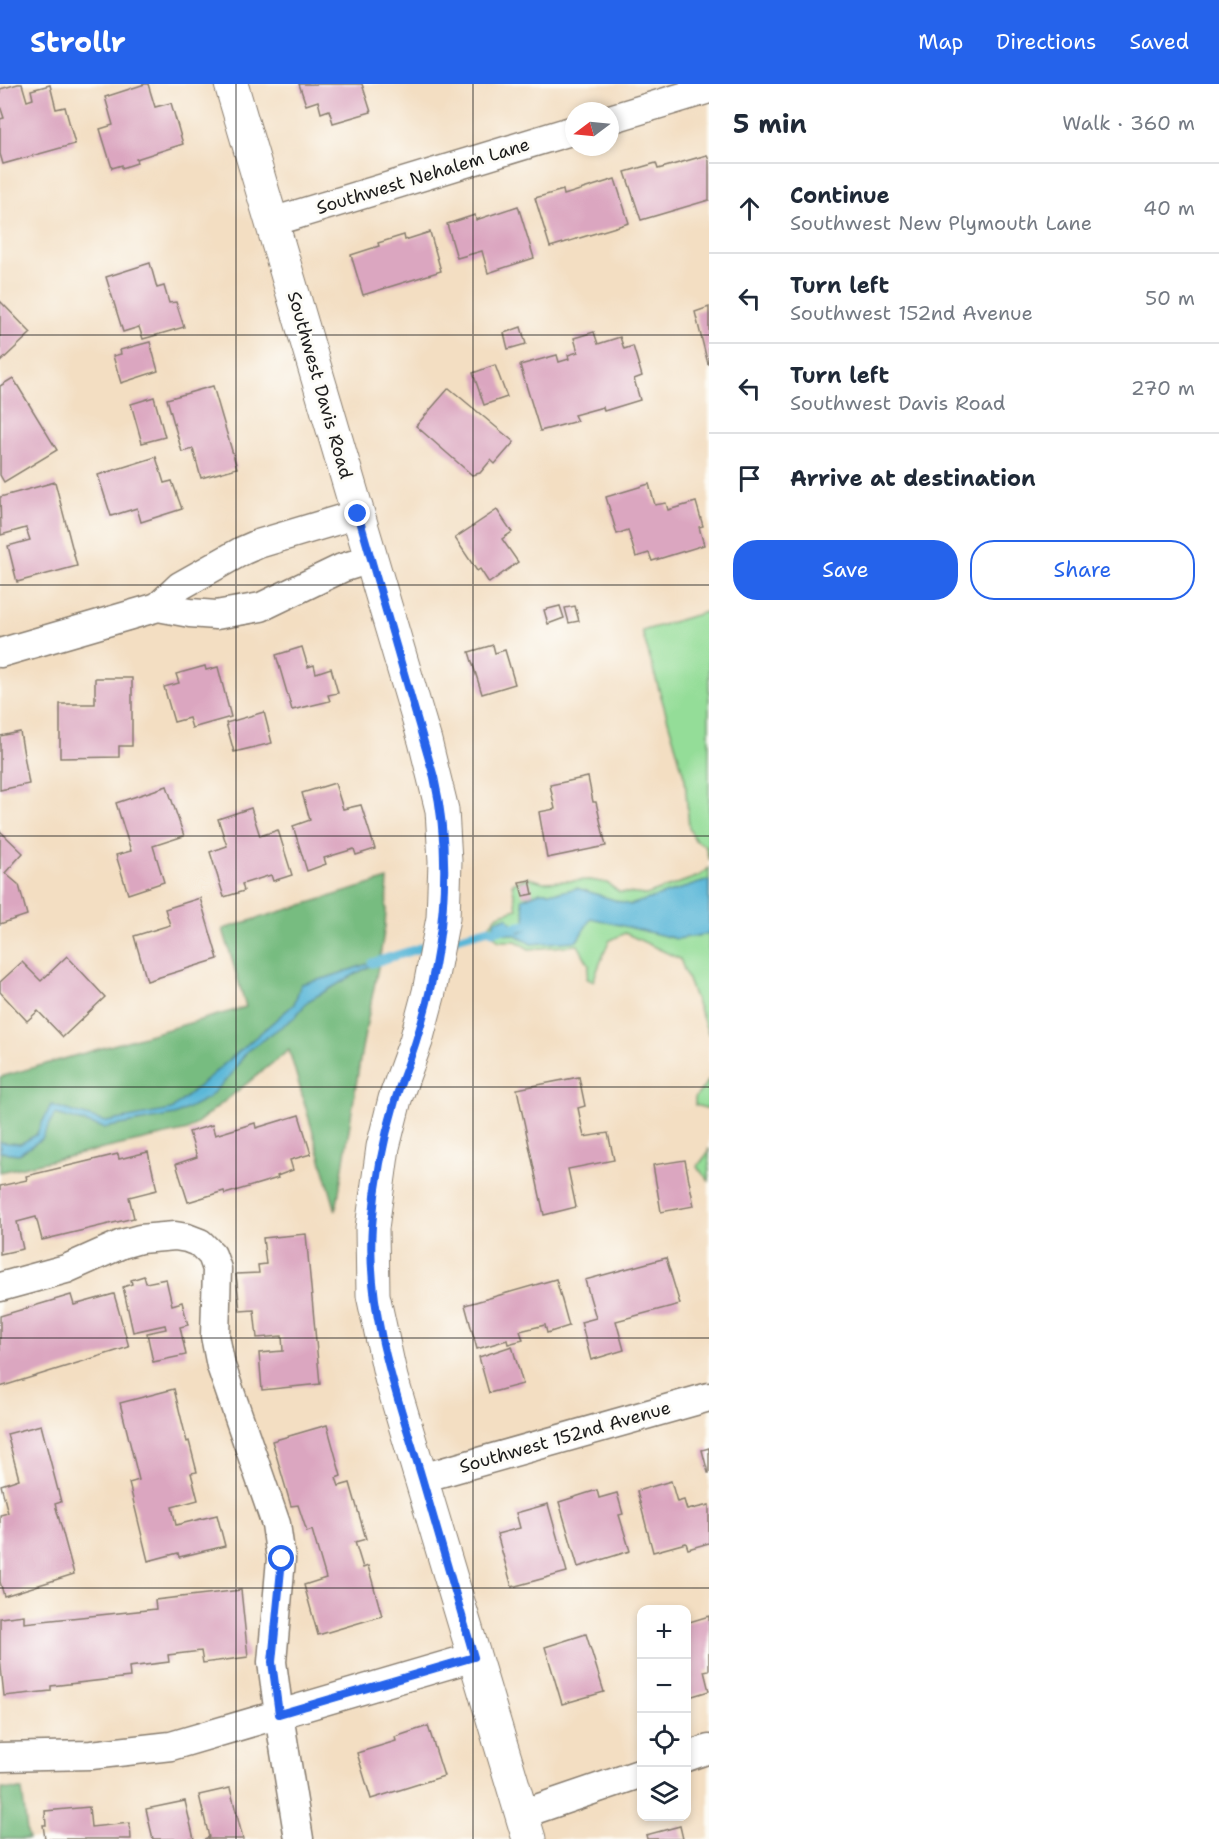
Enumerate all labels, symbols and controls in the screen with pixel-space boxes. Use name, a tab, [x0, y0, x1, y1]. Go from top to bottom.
text: Strollr	[30, 23, 126, 61]
text: Map	[918, 28, 963, 56]
text: Directions	[996, 28, 1096, 56]
text: Saved	[1129, 28, 1189, 56]
north arrow	[565, 102, 619, 156]
text: 5 min	[733, 106, 807, 141]
text: Walk · 360 m	[1062, 110, 1195, 136]
street label: Southwest Nehalem Lane	[313, 132, 533, 220]
text: Continue	[790, 181, 890, 210]
icon: ahead	[733, 192, 766, 225]
text: 40 m	[1143, 195, 1195, 221]
text: Southwest New Plymouth Lane	[790, 210, 1092, 236]
text: Turn left	[790, 271, 889, 300]
icon: left	[733, 282, 766, 315]
text: 50 m	[1145, 285, 1195, 311]
street label: Southwest Davis Road	[282, 288, 358, 482]
text: Southwest 152nd Avenue	[790, 300, 1033, 326]
text: Turn left	[790, 361, 889, 390]
icon: left	[733, 372, 766, 405]
text: 270 m	[1131, 375, 1195, 401]
text: Southwest Davis Road	[790, 390, 1005, 416]
icon: arrive	[733, 462, 766, 495]
text: Arrive at destination	[790, 464, 1036, 493]
route end	[344, 500, 370, 526]
button: Save	[733, 540, 958, 600]
button: Share	[970, 540, 1195, 600]
street label: Southwest 152nd Avenue	[457, 1395, 673, 1479]
route start	[268, 1545, 294, 1571]
map controls	[637, 1605, 691, 1821]
button: +	[637, 1605, 691, 1659]
button: −	[637, 1659, 691, 1713]
button: locate	[637, 1713, 691, 1767]
button: layers	[637, 1767, 691, 1821]

